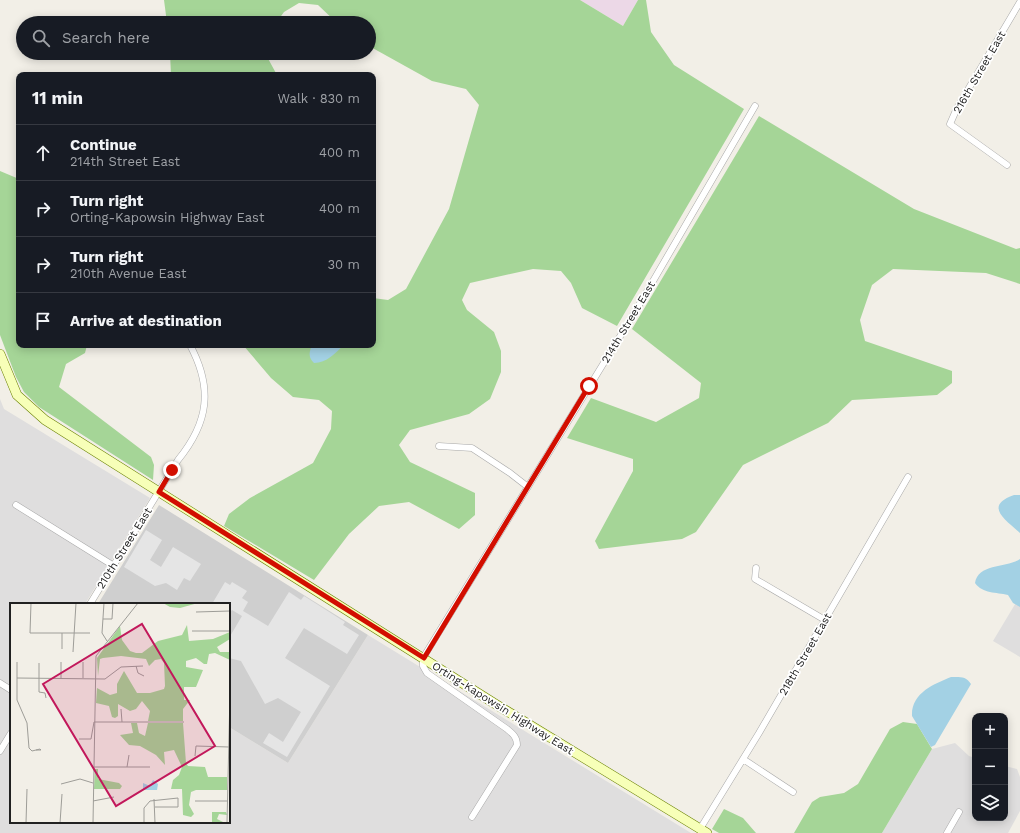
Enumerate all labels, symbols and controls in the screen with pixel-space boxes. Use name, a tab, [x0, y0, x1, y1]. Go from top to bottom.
search box	[16, 16, 376, 60]
icon: search	[30, 27, 52, 49]
street label: 216th Street East	[951, 28, 1009, 116]
text: Search here	[62, 29, 150, 47]
text: 11 min	[32, 88, 83, 108]
text: Walk · 830 m	[278, 91, 360, 106]
text: Continue	[70, 136, 137, 154]
icon: ahead	[32, 142, 54, 164]
text: 400 m	[319, 145, 360, 160]
text: 214th Street East	[70, 154, 180, 169]
text: Turn right	[70, 192, 143, 210]
icon: right	[32, 198, 54, 220]
text: 400 m	[319, 201, 360, 216]
text: Orting-Kapowsin Highway East	[70, 210, 264, 225]
text: Turn right	[70, 248, 143, 266]
icon: right	[32, 254, 54, 276]
text: 30 m	[328, 257, 360, 272]
text: 210th Avenue East	[70, 266, 187, 281]
street label: 214th Street East	[599, 279, 658, 366]
icon: arrive	[32, 310, 54, 332]
text: Arrive at destination	[70, 312, 222, 330]
route start	[580, 377, 598, 395]
route end	[163, 461, 181, 479]
street label: 210th Street East	[94, 505, 155, 591]
inset map	[10, 603, 230, 823]
street label: 218th Street East	[777, 610, 835, 698]
street label: Orting-Kapowsin Highway East	[430, 659, 576, 758]
map controls	[972, 713, 1008, 821]
button: +	[972, 713, 1008, 749]
button: −	[972, 749, 1008, 785]
button: layers	[972, 785, 1008, 821]

